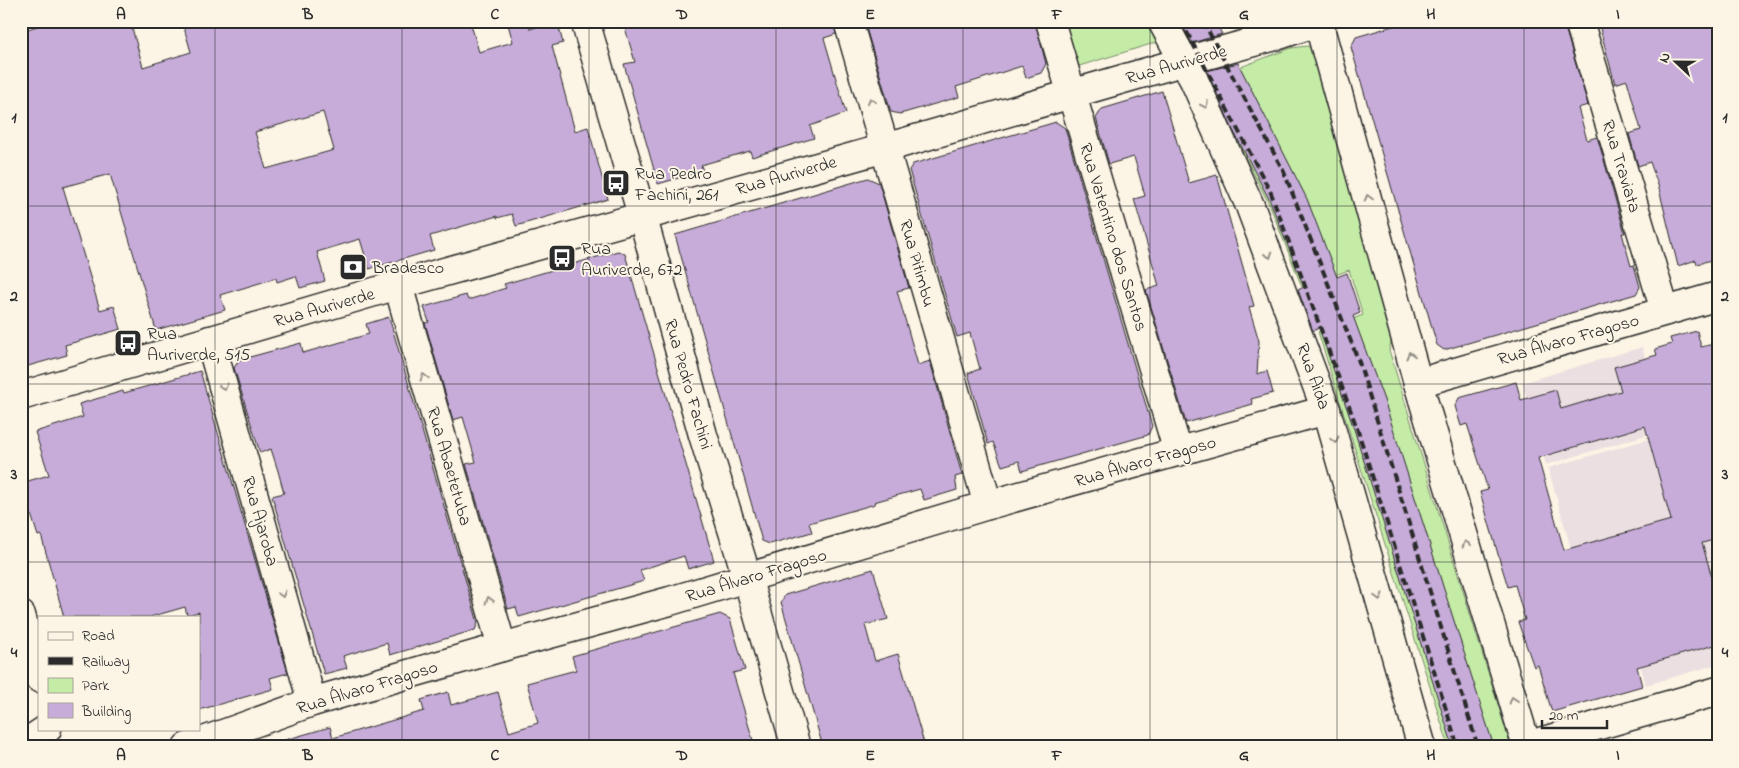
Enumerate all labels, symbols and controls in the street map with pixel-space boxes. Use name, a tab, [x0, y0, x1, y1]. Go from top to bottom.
text: A	[116, 3, 126, 27]
text: B	[302, 3, 314, 27]
text: C	[491, 3, 500, 27]
text: D	[675, 3, 688, 27]
text: E	[865, 3, 875, 27]
text: F	[1051, 3, 1063, 27]
text: G	[1239, 3, 1249, 27]
text: H	[1426, 3, 1436, 27]
text: I	[1616, 3, 1620, 27]
north arrow	[1652, 38, 1702, 88]
street label: Rua Auriverde	[1123, 39, 1231, 93]
text: N	[1654, 49, 1677, 66]
one-way arrow	[867, 97, 877, 106]
one-way arrow	[1199, 100, 1210, 109]
text: 1	[11, 106, 17, 130]
text: 1	[1722, 106, 1728, 130]
street label: Rua Traviata	[1594, 117, 1647, 216]
street label: Rua Vatentino dos Santos	[1071, 140, 1153, 335]
street label: Rua Auriverde	[733, 150, 841, 204]
place label: Rua Pedro Fachini, 261	[634, 162, 719, 209]
bus stop icon: Rua Pedro Fachini, 261	[601, 168, 631, 198]
one-way arrow	[1363, 195, 1373, 203]
street label: Rua Pitimbu	[891, 217, 941, 310]
place label: Rua Auriverde, 672	[581, 237, 682, 284]
bus stop icon: Rua Auriverde, 672	[547, 243, 577, 273]
one-way arrow	[1263, 250, 1273, 258]
bank icon: Bradesco	[338, 252, 368, 282]
place label: Bradesco	[371, 256, 444, 282]
street label: Rua Auriverde	[271, 282, 379, 336]
text: 2	[9, 285, 18, 309]
text: 2	[1720, 285, 1729, 309]
street label: Rua Álvaro Fragoso	[1495, 308, 1643, 375]
street label: Rua Pedro Fachini	[656, 316, 718, 453]
place label: Rua Auriverde, 515	[147, 322, 250, 369]
bus stop icon: Rua Auriverde, 515	[113, 328, 143, 358]
street label: Rua Aida	[1288, 340, 1336, 413]
one-way arrow	[1406, 351, 1416, 359]
one-way arrow	[420, 373, 430, 381]
one-way arrow	[218, 382, 228, 390]
street label: Rua Abaetetuba	[419, 404, 477, 529]
street label: Rua Álvaro Fragoso	[1072, 430, 1220, 497]
one-way arrow	[1329, 436, 1340, 445]
text: 3	[10, 463, 18, 487]
text: 3	[1721, 463, 1729, 487]
street label: Rua Ajaroba	[234, 474, 284, 570]
one-way arrow	[1462, 541, 1472, 549]
street label: Rua Álvaro Fragoso	[683, 543, 831, 612]
one-way arrow	[276, 589, 287, 598]
one-way arrow	[1374, 592, 1384, 600]
one-way arrow	[484, 596, 494, 605]
legend	[38, 616, 200, 730]
text: Road	[82, 625, 115, 647]
text: 4	[10, 641, 18, 665]
text: 4	[1721, 641, 1729, 665]
text: Railway	[82, 651, 130, 674]
street label: Rua Álvaro Fragoso	[294, 655, 442, 724]
text: Park	[82, 675, 110, 697]
one-way arrow	[1508, 696, 1518, 705]
scale bar	[1542, 698, 1606, 730]
text: Building	[81, 701, 131, 724]
text: 20 m	[1549, 705, 1579, 727]
text: A	[116, 744, 126, 768]
text: B	[302, 744, 314, 768]
text: C	[491, 744, 500, 768]
text: D	[675, 744, 688, 768]
text: E	[865, 744, 875, 768]
text: F	[1051, 744, 1063, 768]
text: G	[1239, 744, 1249, 768]
text: H	[1426, 744, 1436, 768]
text: I	[1616, 744, 1620, 768]

